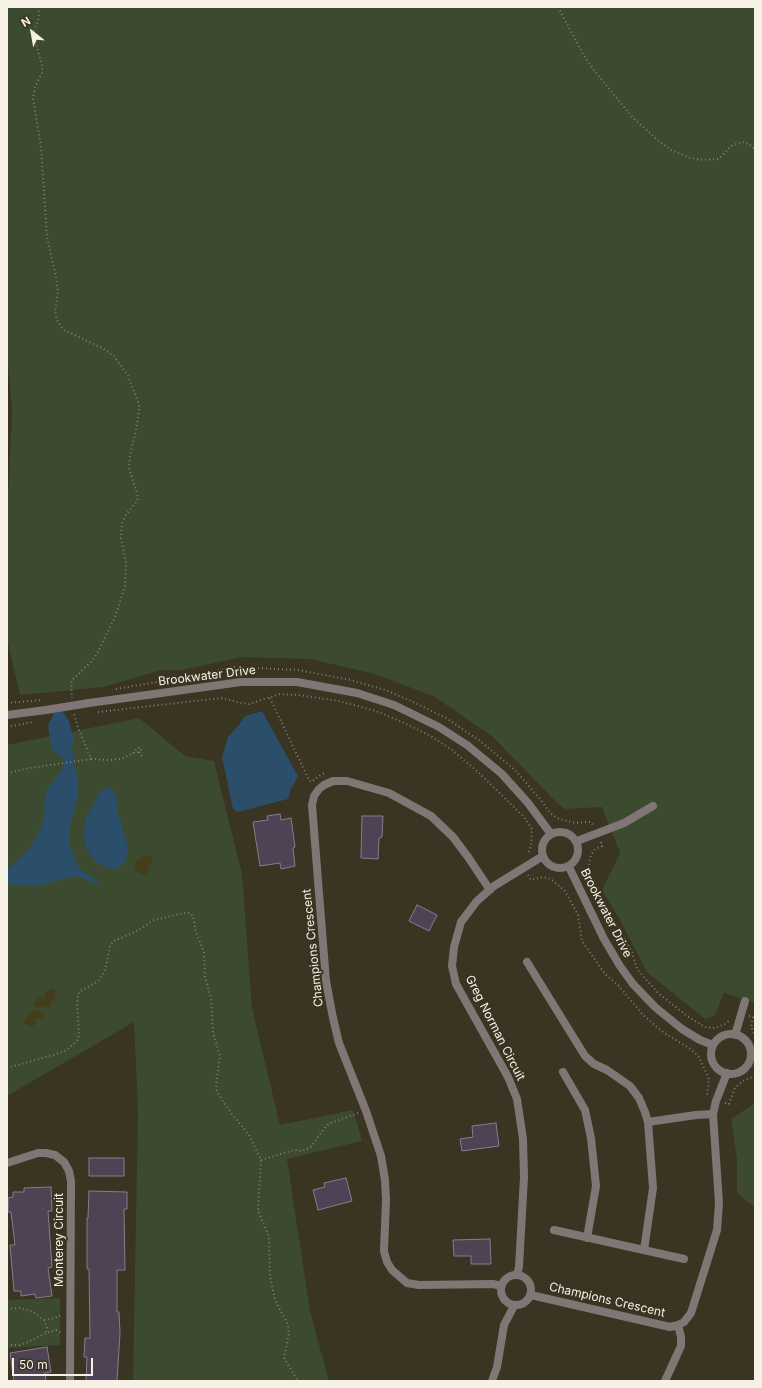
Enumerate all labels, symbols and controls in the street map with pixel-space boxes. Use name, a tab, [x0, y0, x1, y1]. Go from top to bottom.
north arrow	[12, 12, 52, 52]
text: N	[19, 14, 33, 30]
street label: Brookwater Drive	[157, 663, 257, 689]
street label: Brookwater Drive	[577, 866, 635, 960]
street label: Champions Crescent	[300, 888, 326, 1008]
street label: Greg Norman Circuit	[462, 973, 528, 1083]
street label: Monterey Circuit	[52, 1193, 66, 1287]
street label: Champions Crescent	[548, 1280, 666, 1320]
scale bar	[14, 1350, 95, 1376]
text: 50 m	[19, 1357, 48, 1372]

